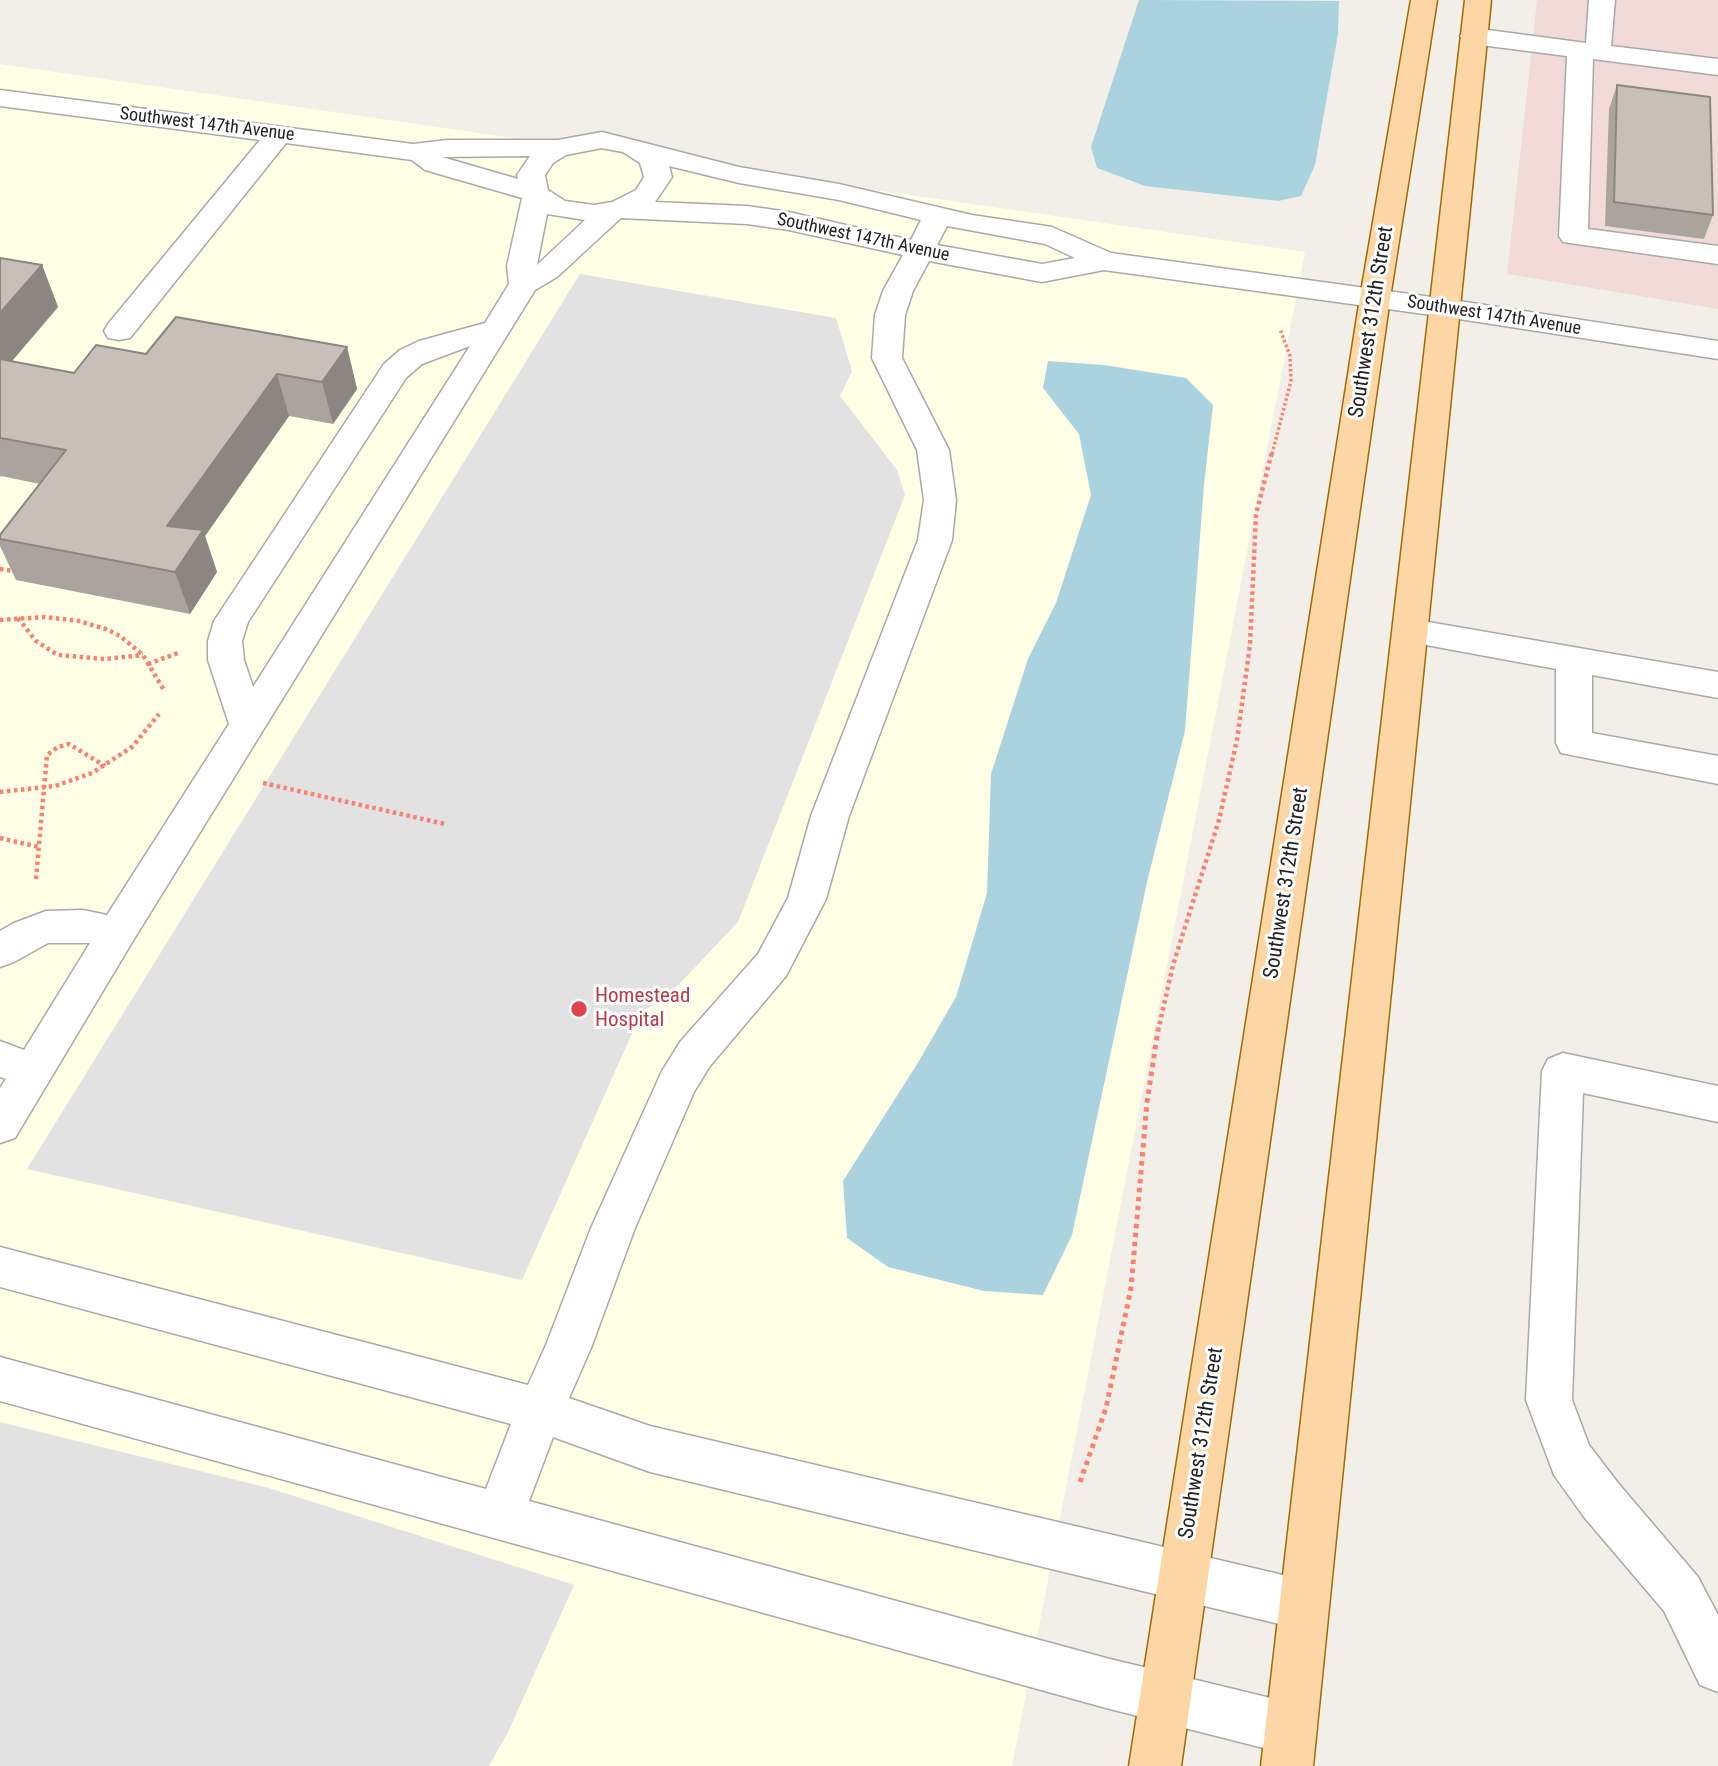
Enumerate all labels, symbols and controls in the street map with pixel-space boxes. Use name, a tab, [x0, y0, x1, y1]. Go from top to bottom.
street label: Southwest 147th Avenue	[119, 104, 295, 146]
street label: Southwest 147th Avenue	[775, 209, 951, 267]
street label: Southwest 312th Street	[1344, 224, 1400, 420]
street label: Southwest 147th Avenue	[1406, 292, 1582, 340]
street label: Southwest 312th Street	[1259, 785, 1315, 981]
place label: Homestead Hospital	[595, 984, 690, 1034]
marker: Homestead Hospital	[569, 999, 589, 1019]
street label: Southwest 312th Street	[1174, 1345, 1230, 1541]

